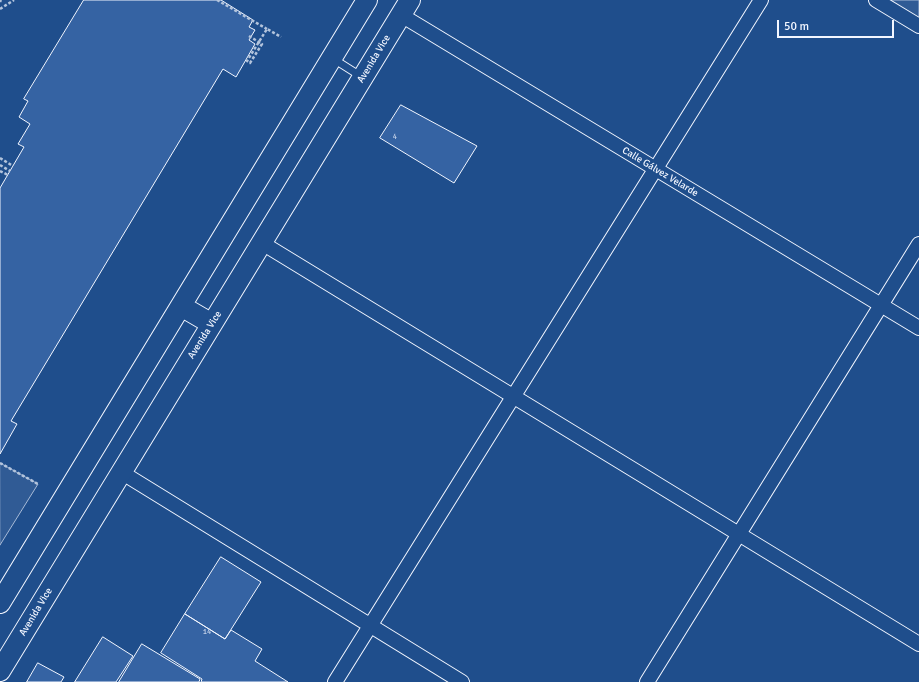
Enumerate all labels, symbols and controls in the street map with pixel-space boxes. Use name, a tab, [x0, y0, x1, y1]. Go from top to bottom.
scale bar	[779, 12, 896, 38]
text: 50 m	[784, 19, 809, 34]
street label: Avenida Vice	[355, 33, 393, 85]
house number: 4	[393, 132, 397, 142]
street label: Calle Gálvez Velarde	[620, 145, 700, 199]
street label: Avenida Vice	[186, 309, 224, 361]
street label: Avenida Vice	[17, 586, 55, 638]
house number: 14	[203, 627, 211, 637]

